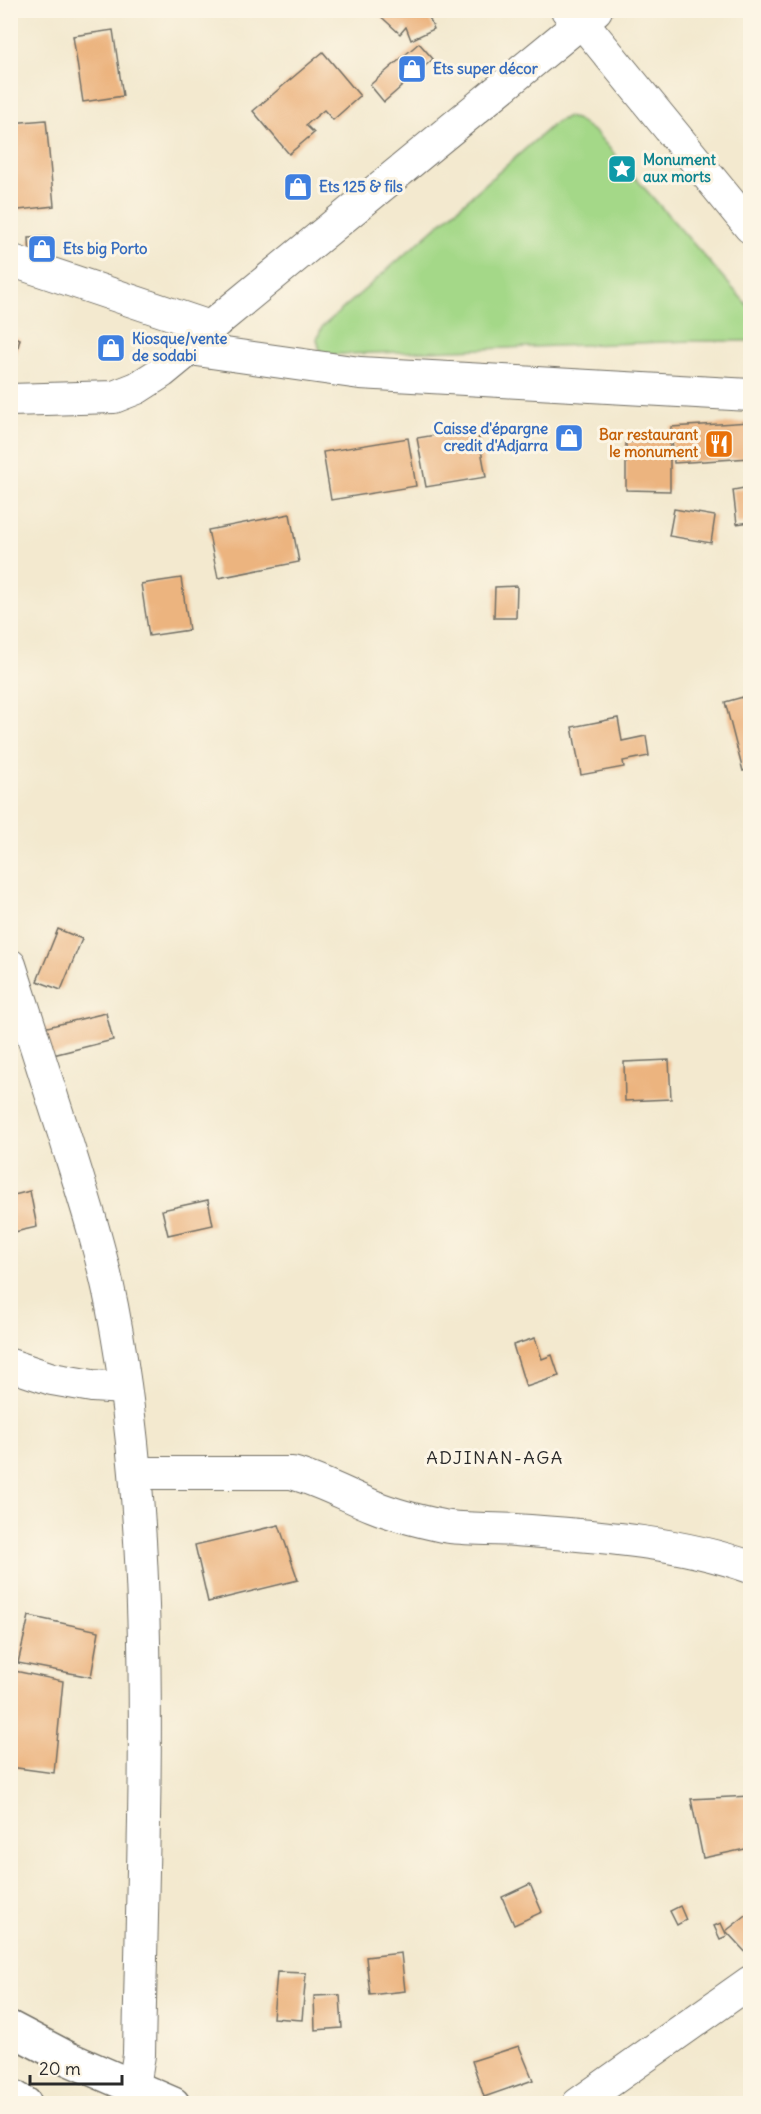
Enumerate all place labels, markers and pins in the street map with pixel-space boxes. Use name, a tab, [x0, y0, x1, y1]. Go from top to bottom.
shop icon: Ets super décor	[396, 53, 428, 85]
place label: Ets super décor	[433, 59, 539, 79]
place label: Monument aux morts	[643, 150, 717, 186]
place icon: Monument aux morts	[606, 153, 638, 185]
shop icon: Ets 125 & fils	[282, 171, 314, 203]
place label: Ets 125 & fils	[319, 177, 403, 196]
shop icon: Ets big Porto	[26, 233, 58, 265]
place label: Ets big Porto	[63, 239, 148, 259]
place label: Kiosque/vente de sodabi	[132, 329, 227, 365]
shop icon: Kiosque/vente de sodabi	[95, 332, 127, 364]
place label: Caisse d'épargne credit d'Adjarra	[433, 419, 548, 455]
shop icon: Caisse d'épargne credit d'Adjarra	[553, 422, 585, 454]
place label: Bar restaurant le monument	[599, 425, 699, 461]
restaurant icon: Bar restaurant le monument	[703, 428, 735, 460]

